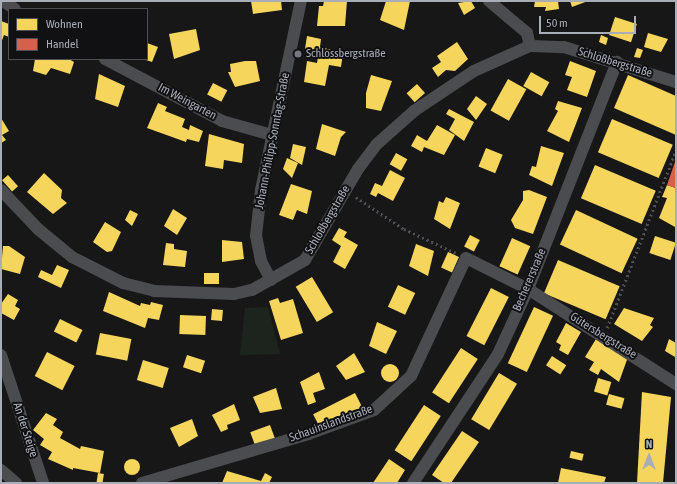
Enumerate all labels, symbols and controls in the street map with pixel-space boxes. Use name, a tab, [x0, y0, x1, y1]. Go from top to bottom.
legend	[8, 8, 148, 60]
scale bar	[541, 8, 638, 34]
text: 50 m	[546, 16, 568, 30]
text: Wohnen	[46, 17, 83, 31]
text: Handel	[46, 37, 79, 51]
street label: Schloßbergstraße	[576, 45, 654, 81]
place label: Schlossbergstraße	[306, 47, 386, 61]
marker: Schlossbergstraße	[293, 49, 303, 59]
street label: Johann-Philipp-Sonntag-Straße	[253, 72, 293, 210]
street label: Im Weingarten	[155, 81, 219, 123]
street label: Schloßbergstraße	[303, 183, 353, 257]
street label: Bechererstraße	[510, 246, 550, 314]
street label: Gütersbergstraße	[567, 310, 639, 362]
street label: An der Steige	[9, 401, 41, 459]
street label: Schauinslandstraße	[287, 402, 375, 446]
north arrow	[629, 436, 669, 476]
text: N	[646, 438, 652, 450]

